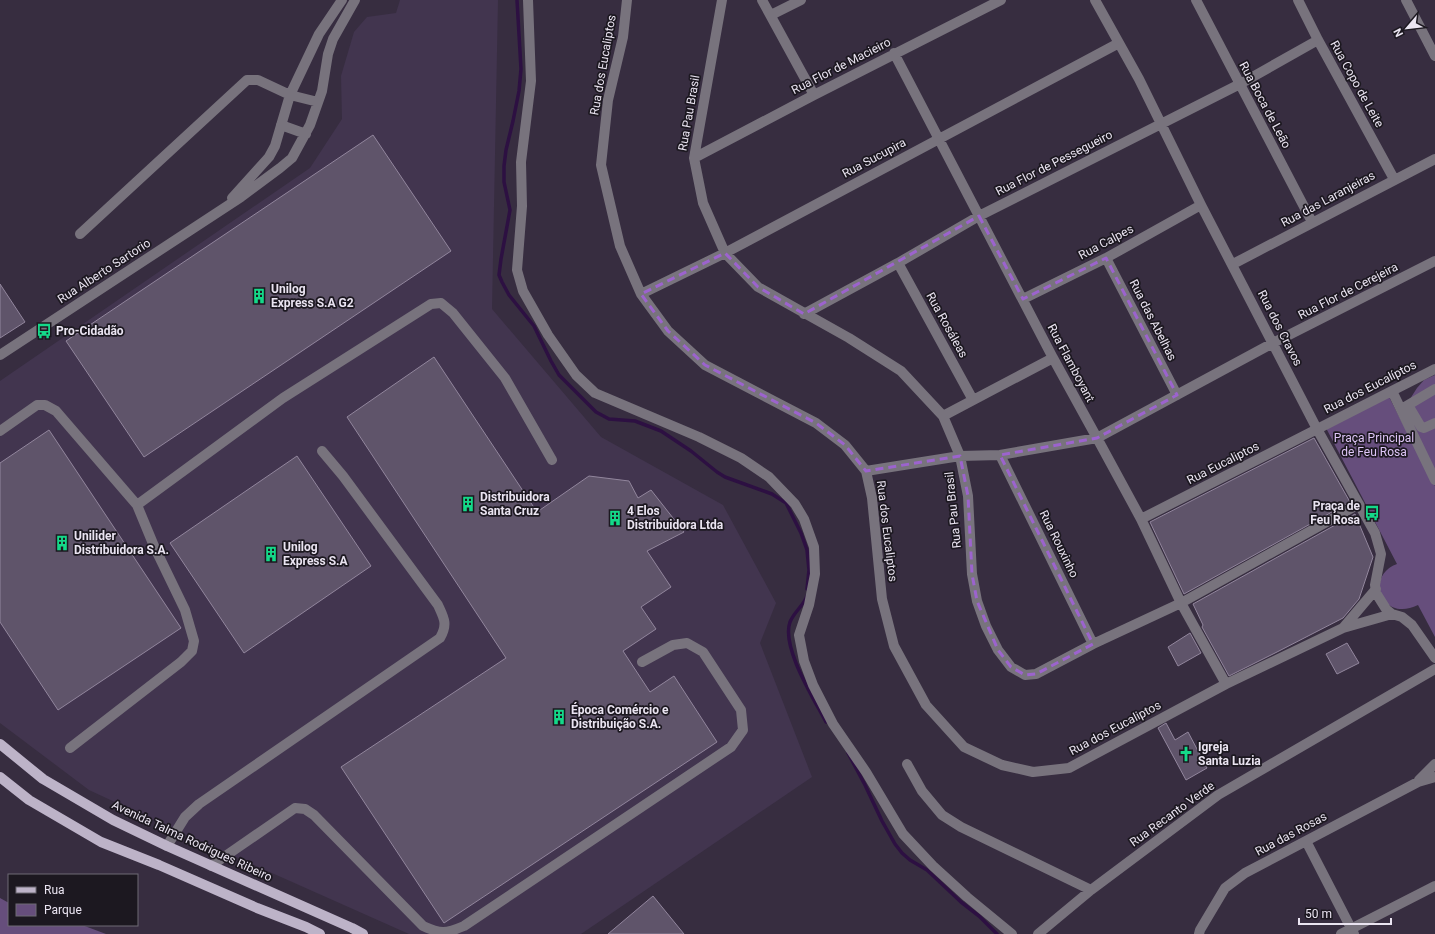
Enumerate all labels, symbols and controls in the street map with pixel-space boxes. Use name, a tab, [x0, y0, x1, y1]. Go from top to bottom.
north arrow	[1387, 8, 1427, 48]
street label: Rua dos Eucaliptos	[587, 14, 619, 116]
text: N	[1391, 26, 1406, 39]
street label: Rua Flor de Macieiro	[789, 35, 893, 97]
street label: Rua Copo de Leite	[1327, 38, 1387, 130]
street label: Rua Boca de Leão	[1236, 59, 1294, 151]
street label: Rua Pau Brasil	[675, 74, 703, 152]
street label: Rua Flor de Pessegueiro	[993, 127, 1115, 199]
street label: Rua Sucupira	[840, 135, 908, 181]
street label: Rua das Laranjeiras	[1279, 168, 1377, 230]
street label: Rua Calpes	[1076, 222, 1136, 262]
street label: Rua Alberto Sartorio	[55, 236, 153, 306]
street label: Rua Flor de Cerejeira	[1296, 260, 1400, 322]
street label: Rua das Abelhas	[1127, 277, 1179, 363]
place label: Unilog Express S.A G2	[271, 282, 354, 310]
building icon: Unilog Express S.A G2	[250, 287, 268, 305]
street label: Rua dos Cravos	[1255, 288, 1305, 368]
street label: Rua Rosáleas	[923, 290, 971, 360]
bus stop icon: Pro-Cidadão	[35, 322, 53, 340]
street label: Rua Flamboyant	[1045, 322, 1097, 404]
place label: Pro-Cidadão	[56, 324, 124, 338]
street label: Rua dos Eucalíptos	[1321, 358, 1419, 416]
park label: Praça Principal de Feu Rosa	[1334, 431, 1414, 459]
street label: Rua Eucaliptos	[1185, 439, 1261, 487]
street label: Rua Pau Brasil	[942, 471, 964, 549]
street label: Rua dos Eucaliptos	[874, 480, 900, 582]
place label: Distribuidora Santa Cruz	[480, 490, 550, 518]
building icon: Distribuidora Santa Cruz	[459, 495, 477, 513]
place label: Praça de Feu Rosa	[1310, 499, 1361, 527]
place label: 4 Elos Distribuidora Ltda	[627, 504, 724, 532]
bus stop icon: Praça de Feu Rosa	[1363, 504, 1381, 522]
street label: Rua Rouxinho	[1037, 508, 1081, 580]
building icon: 4 Elos Distribuidora Ltda	[606, 509, 624, 527]
place label: Unilider Distribuidora S.A.	[74, 529, 169, 557]
building icon: Unilider Distribuidora S.A.	[53, 534, 71, 552]
place label: Unilog Express S.A	[283, 540, 349, 568]
building icon: Unilog Express S.A	[262, 545, 280, 563]
street label: Rua dos Eucaliptos	[1067, 698, 1163, 758]
place label: Época Comércio e Distribuição S.A.	[571, 702, 669, 731]
building icon: Época Comércio e Distribuição S.A.	[550, 708, 568, 726]
place label: Igreja Santa Luzia	[1198, 740, 1261, 768]
church icon: Igreja Santa Luzia	[1177, 745, 1195, 763]
street label: Rua Recanto Verde	[1127, 779, 1217, 849]
street label: Avenida Talma Rodrigues Ribeiro	[110, 798, 274, 884]
street label: Rua das Rosas	[1253, 809, 1329, 859]
legend	[8, 874, 138, 926]
text: Rua	[44, 883, 65, 897]
scale bar	[1299, 900, 1391, 926]
text: Parque	[44, 903, 82, 917]
text: 50 m	[1305, 907, 1332, 921]

